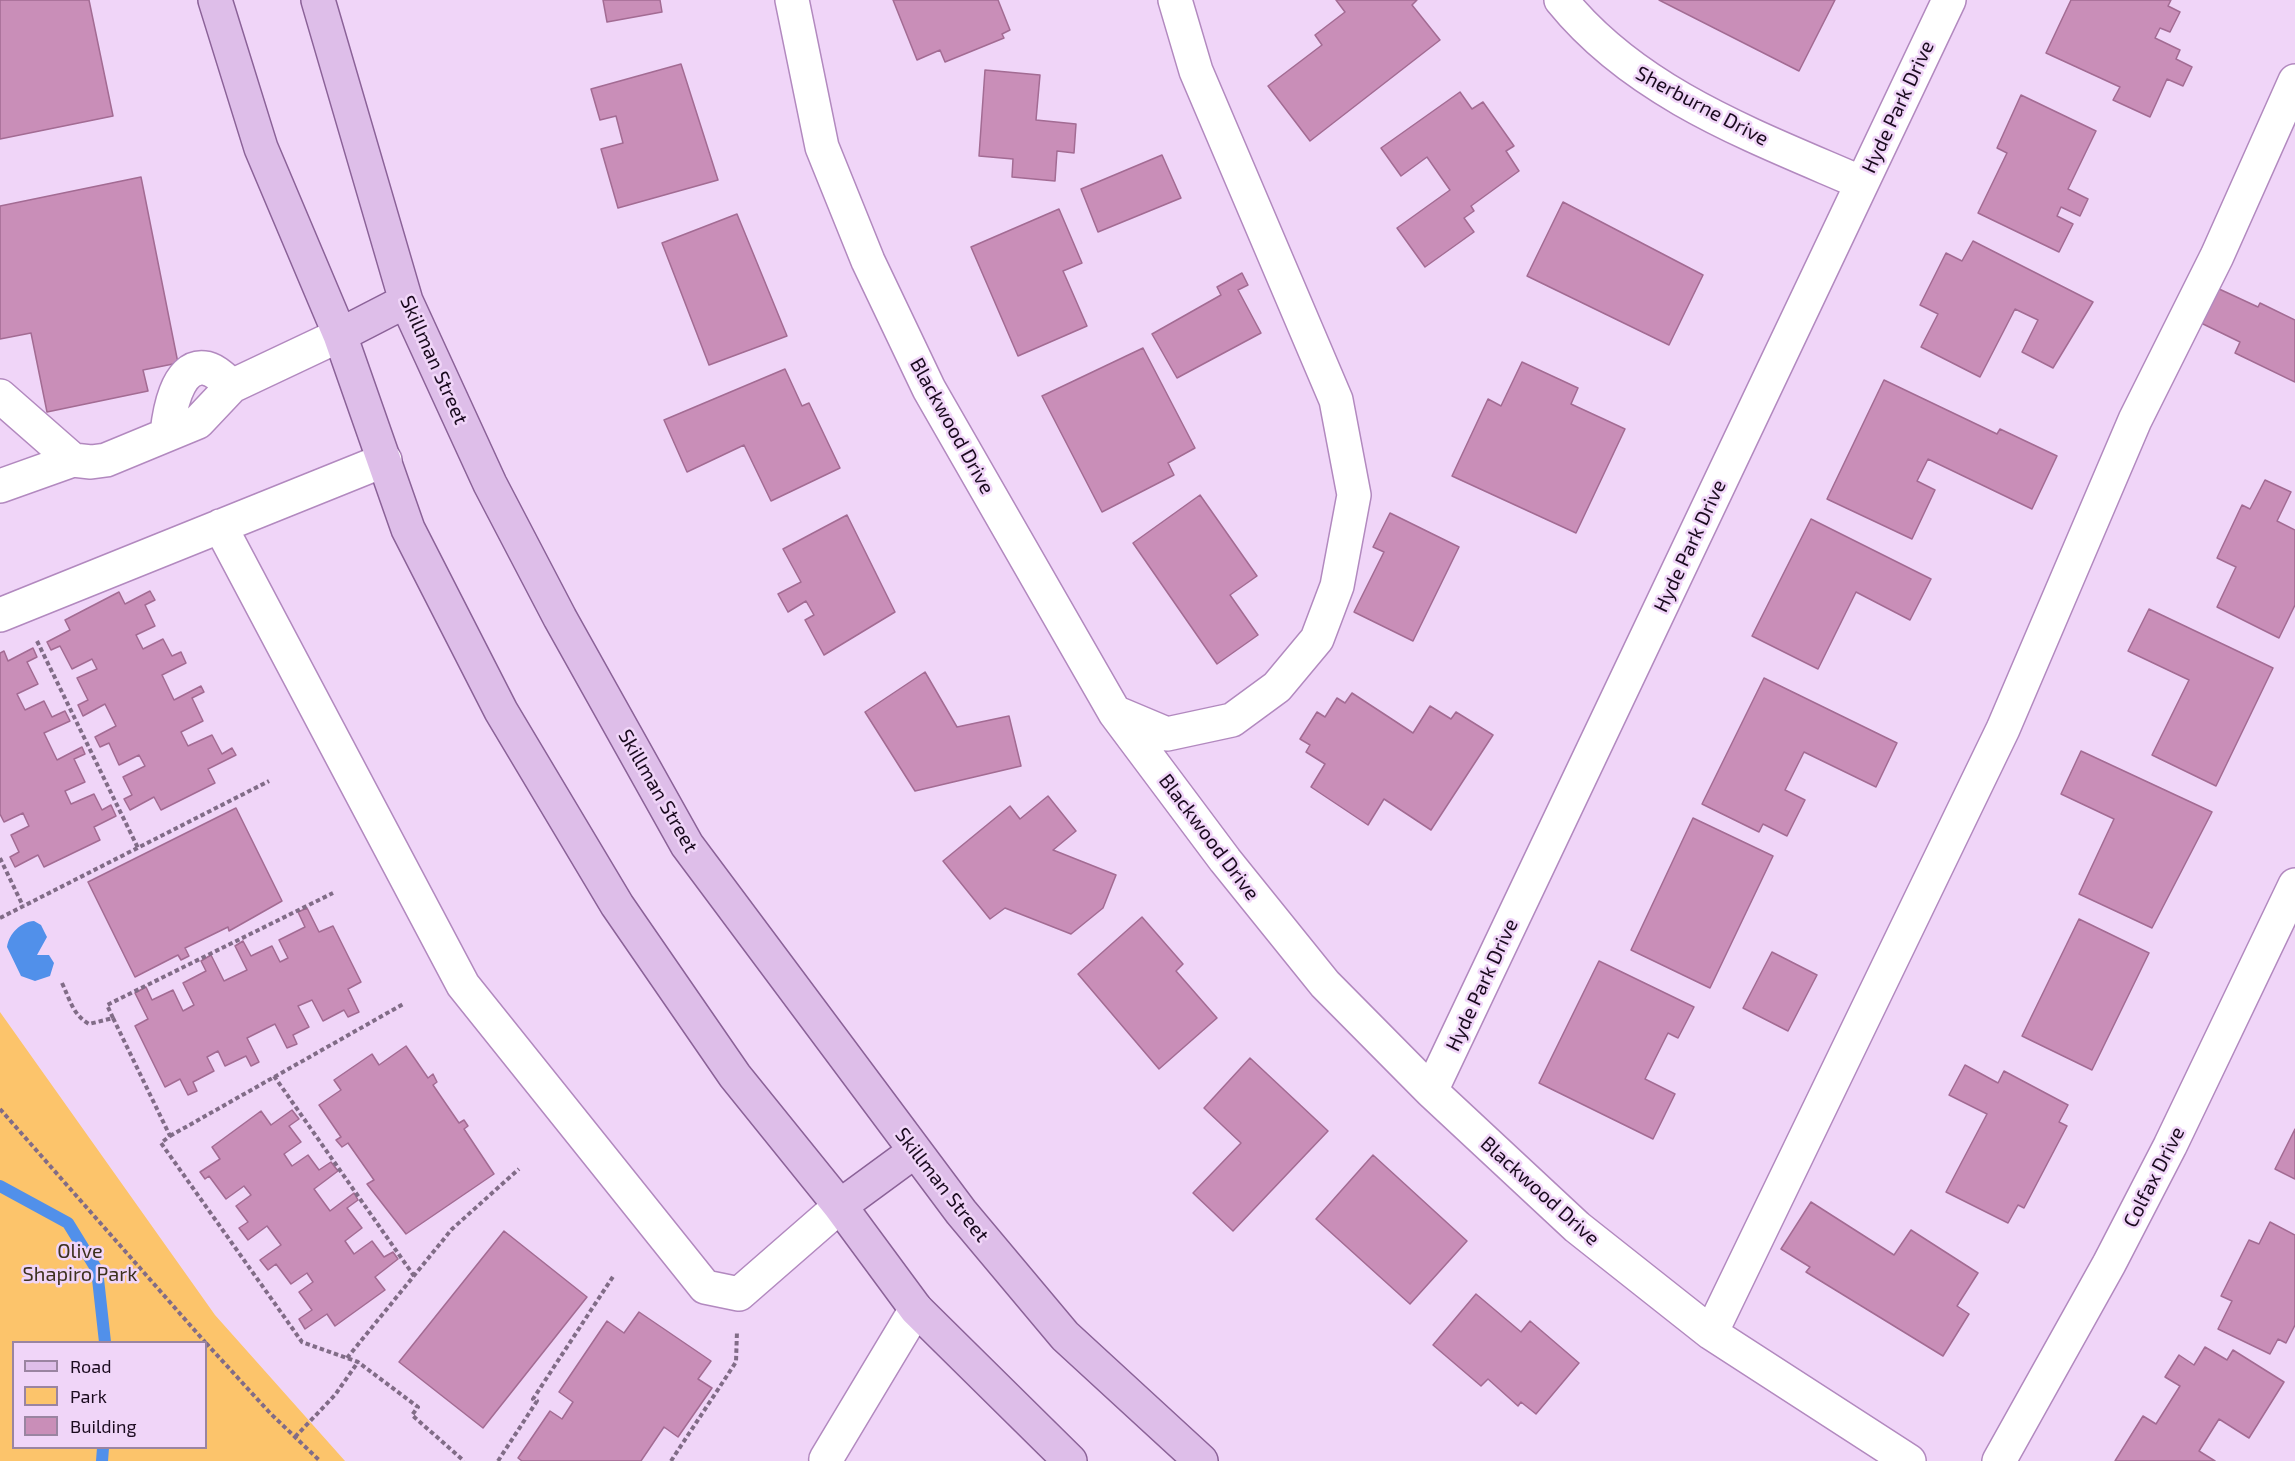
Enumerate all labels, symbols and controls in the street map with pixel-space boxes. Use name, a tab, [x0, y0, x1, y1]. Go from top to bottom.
street label: Hyde Park Drive	[1857, 37, 1939, 177]
street label: Sherburne Drive	[1632, 61, 1772, 151]
street label: Skillman Street	[395, 292, 473, 428]
street label: Blackwood Drive	[905, 354, 999, 498]
street label: Hyde Park Drive	[1649, 476, 1731, 616]
street label: Skillman Street	[613, 725, 703, 857]
street label: Blackwood Drive	[1154, 769, 1264, 905]
street label: Hyde Park Drive	[1441, 915, 1523, 1055]
street label: Skillman Street	[890, 1123, 994, 1247]
street label: Colfax Drive	[2118, 1123, 2190, 1231]
street label: Blackwood Drive	[1476, 1131, 1604, 1251]
park label: Olive Shapiro Park	[23, 1239, 137, 1286]
legend	[12, 1341, 207, 1449]
text: Road	[70, 1355, 111, 1377]
text: Park	[70, 1385, 107, 1407]
text: Building	[70, 1415, 137, 1437]

